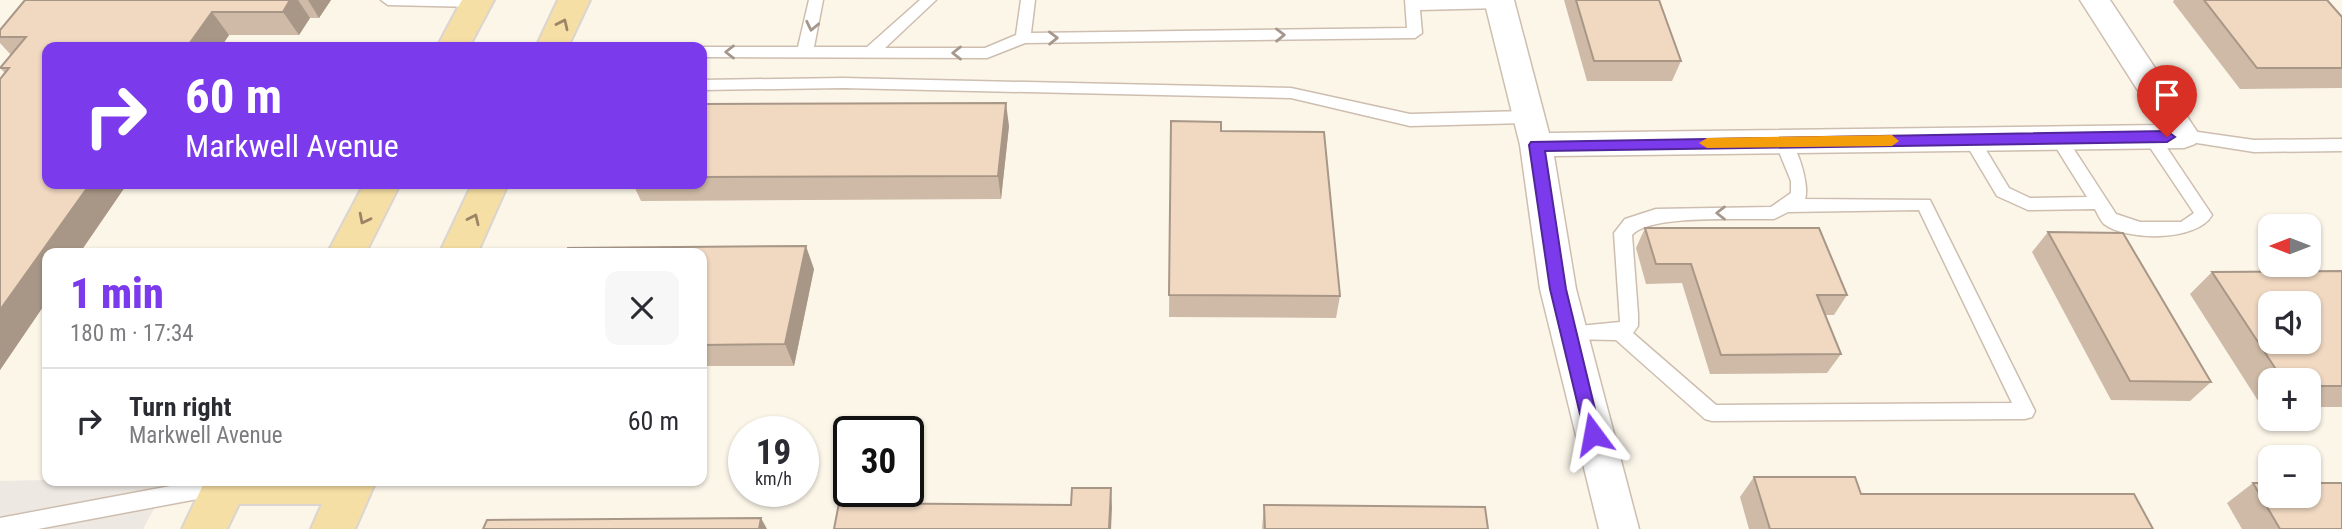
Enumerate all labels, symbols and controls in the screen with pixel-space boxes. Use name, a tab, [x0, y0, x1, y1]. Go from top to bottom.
one-way arrow	[555, 18, 569, 31]
one-way arrow	[805, 20, 820, 32]
one-way arrow	[1275, 27, 1286, 43]
one-way arrow	[1048, 30, 1058, 46]
one-way arrow	[724, 44, 735, 60]
one-way arrow	[952, 45, 963, 60]
pin	[2137, 65, 2197, 137]
text: 60 m	[185, 68, 282, 125]
icon: right	[70, 70, 161, 161]
icon: arrive	[2148, 76, 2186, 114]
text: Markwell Avenue	[185, 127, 399, 165]
one-way arrow	[1715, 205, 1726, 221]
one-way arrow	[359, 212, 373, 224]
one-way arrow	[466, 214, 480, 226]
north arrow	[2258, 214, 2320, 276]
map controls	[2258, 214, 2321, 508]
text: 1 min	[70, 269, 164, 318]
button: close	[605, 271, 679, 345]
button: sound	[2258, 291, 2321, 354]
text: 180 m · 17:34	[70, 320, 194, 347]
button: +	[2258, 368, 2321, 431]
text: Turn right	[129, 392, 231, 422]
position arrow	[1556, 397, 1630, 471]
icon: right	[70, 402, 108, 440]
text: 60 m	[628, 406, 679, 436]
speed limit sign: 30	[833, 416, 924, 507]
text: Markwell Avenue	[129, 422, 283, 449]
text: 19	[756, 432, 791, 473]
button: −	[2258, 445, 2321, 508]
text: km/h	[755, 468, 792, 489]

